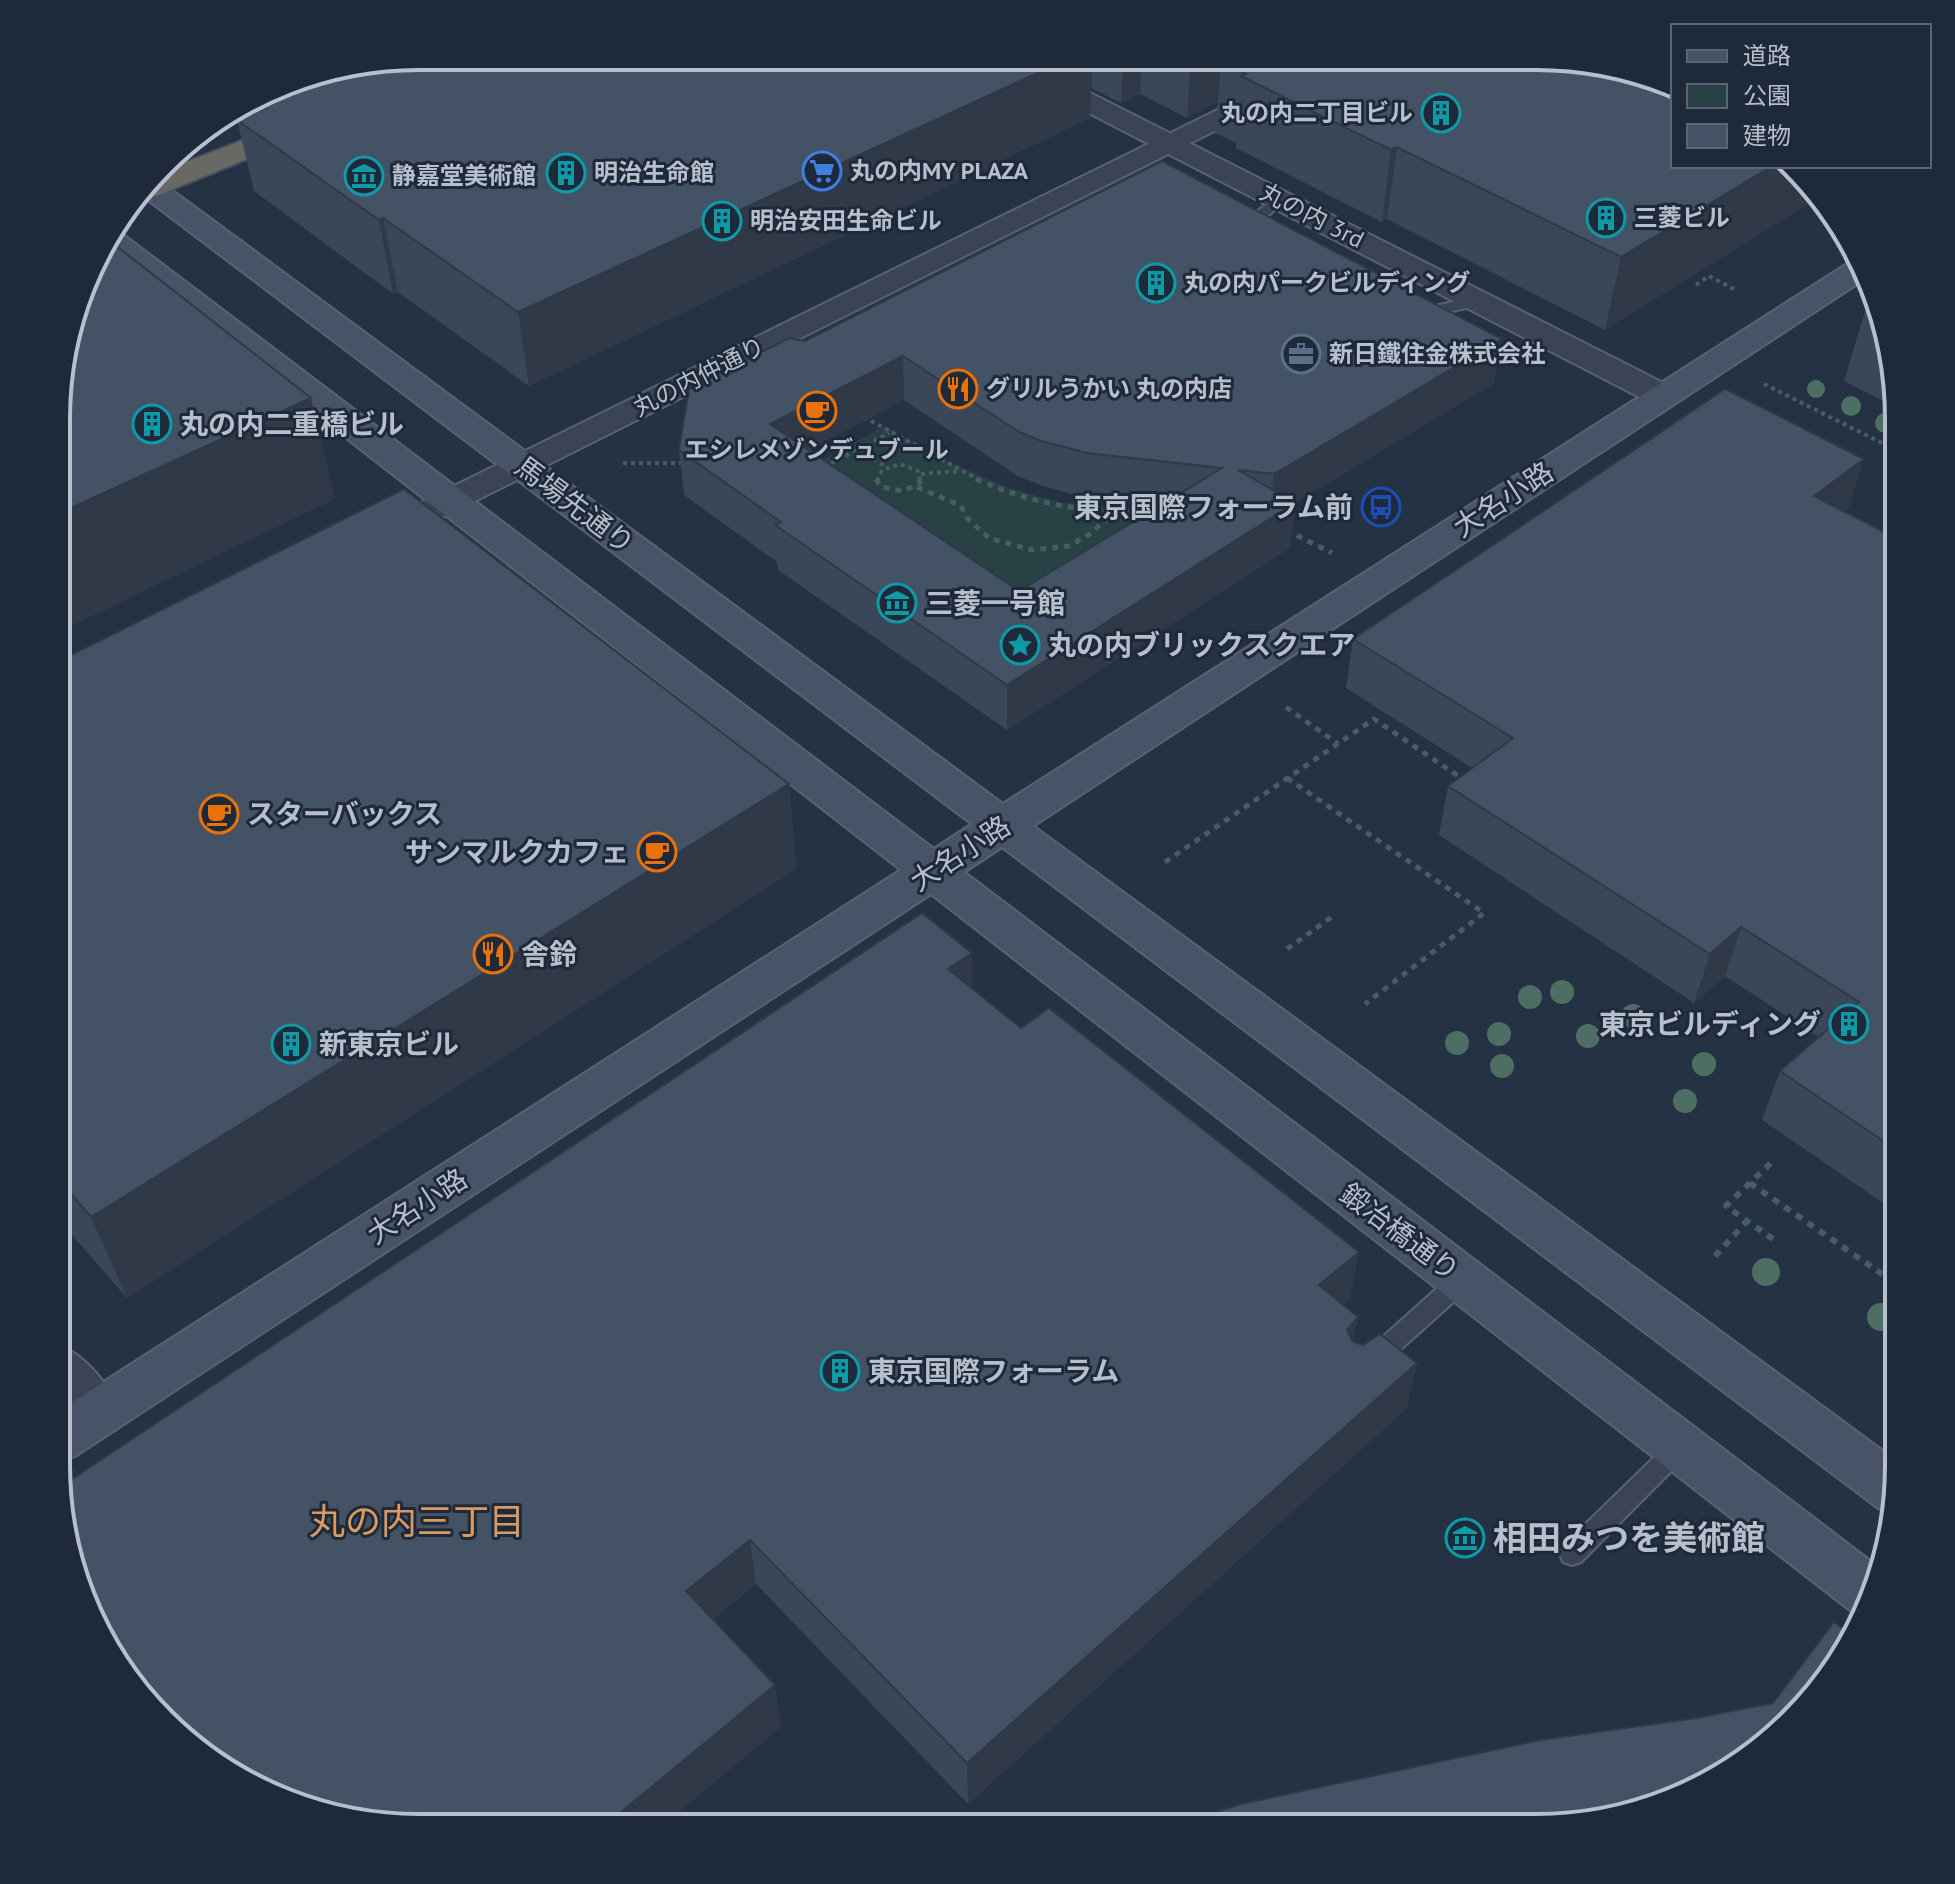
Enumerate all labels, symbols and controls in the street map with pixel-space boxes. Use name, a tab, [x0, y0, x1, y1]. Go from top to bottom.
legend	[1671, 24, 1931, 168]
text: 道路	[1743, 40, 1791, 71]
text: 公園	[1743, 80, 1791, 111]
building icon: 丸の内二丁目ビル	[1420, 92, 1462, 134]
place label: 丸の内二丁目ビル	[1221, 97, 1413, 128]
text: 建物	[1743, 120, 1791, 151]
supermarket icon: 丸の内MY PLAZA	[801, 150, 843, 192]
building icon: 明治生命館	[545, 152, 587, 194]
museum icon: 静嘉堂美術館	[343, 155, 385, 197]
place label: 丸の内MY PLAZA	[850, 155, 1029, 186]
place label: 明治生命館	[594, 157, 714, 188]
place label: 静嘉堂美術館	[392, 160, 536, 191]
street label: 丸の内 3rd	[1255, 176, 1369, 255]
building icon: 三菱ビル	[1585, 197, 1627, 239]
building icon: 明治安田生命ビル	[701, 200, 743, 242]
place label: 三菱ビル	[1634, 202, 1730, 233]
place label: 明治安田生命ビル	[750, 205, 942, 236]
building icon: 丸の内パークビルディング	[1135, 262, 1177, 304]
place label: 丸の内パークビルディング	[1184, 267, 1470, 298]
street label: 丸の内仲通り	[628, 330, 770, 423]
office icon: 新日鐵住金株式会社	[1280, 333, 1322, 375]
place label: 新日鐵住金株式会社	[1329, 338, 1545, 369]
restaurant icon: グリルうかい 丸の内店	[937, 368, 979, 410]
place label: グリルうかい 丸の内店	[986, 373, 1232, 404]
cafe icon: エシレメゾンデュブール	[796, 390, 838, 432]
building icon: 丸の内二重橋ビル	[131, 403, 173, 445]
place label: 丸の内二重橋ビル	[180, 405, 404, 442]
place label: エシレメゾンデュブール	[685, 434, 949, 465]
street label: 馬場先通り	[508, 448, 642, 562]
street label: 大名小路	[1446, 453, 1560, 545]
bus stop icon: 東京国際フォーラム前	[1360, 486, 1402, 528]
place label: 東京国際フォーラム前	[1074, 488, 1353, 525]
museum icon: 三菱一号館	[876, 582, 918, 624]
place label: 三菱一号館	[925, 584, 1065, 621]
place icon: 丸の内ブリックスクエア	[999, 624, 1041, 666]
place label: 丸の内ブリックスクエア	[1048, 626, 1355, 663]
cafe icon: スターバックス	[198, 793, 240, 835]
place label: スターバックス	[247, 795, 442, 832]
street label: 大名小路	[903, 807, 1017, 899]
cafe icon: サンマルクカフェ	[636, 831, 678, 873]
place label: サンマルクカフェ	[405, 833, 629, 870]
restaurant icon: 舎鈴	[472, 933, 514, 975]
place label: 舎鈴	[521, 935, 577, 972]
building icon: 東京ビルディング	[1828, 1003, 1870, 1045]
place label: 東京ビルディング	[1599, 1005, 1821, 1042]
building icon: 新東京ビル	[270, 1023, 312, 1065]
place label: 新東京ビル	[319, 1025, 459, 1062]
street label: 大名小路	[360, 1160, 474, 1252]
street label: 鍛冶橋通り	[1333, 1175, 1467, 1289]
building icon: 東京国際フォーラム	[819, 1350, 861, 1392]
place label: 東京国際フォーラム	[868, 1352, 1119, 1389]
district label: 丸の内三丁目	[309, 1497, 525, 1544]
place label: 相田みつを美術館	[1493, 1515, 1765, 1559]
museum icon: 相田みつを美術館	[1444, 1517, 1486, 1559]

